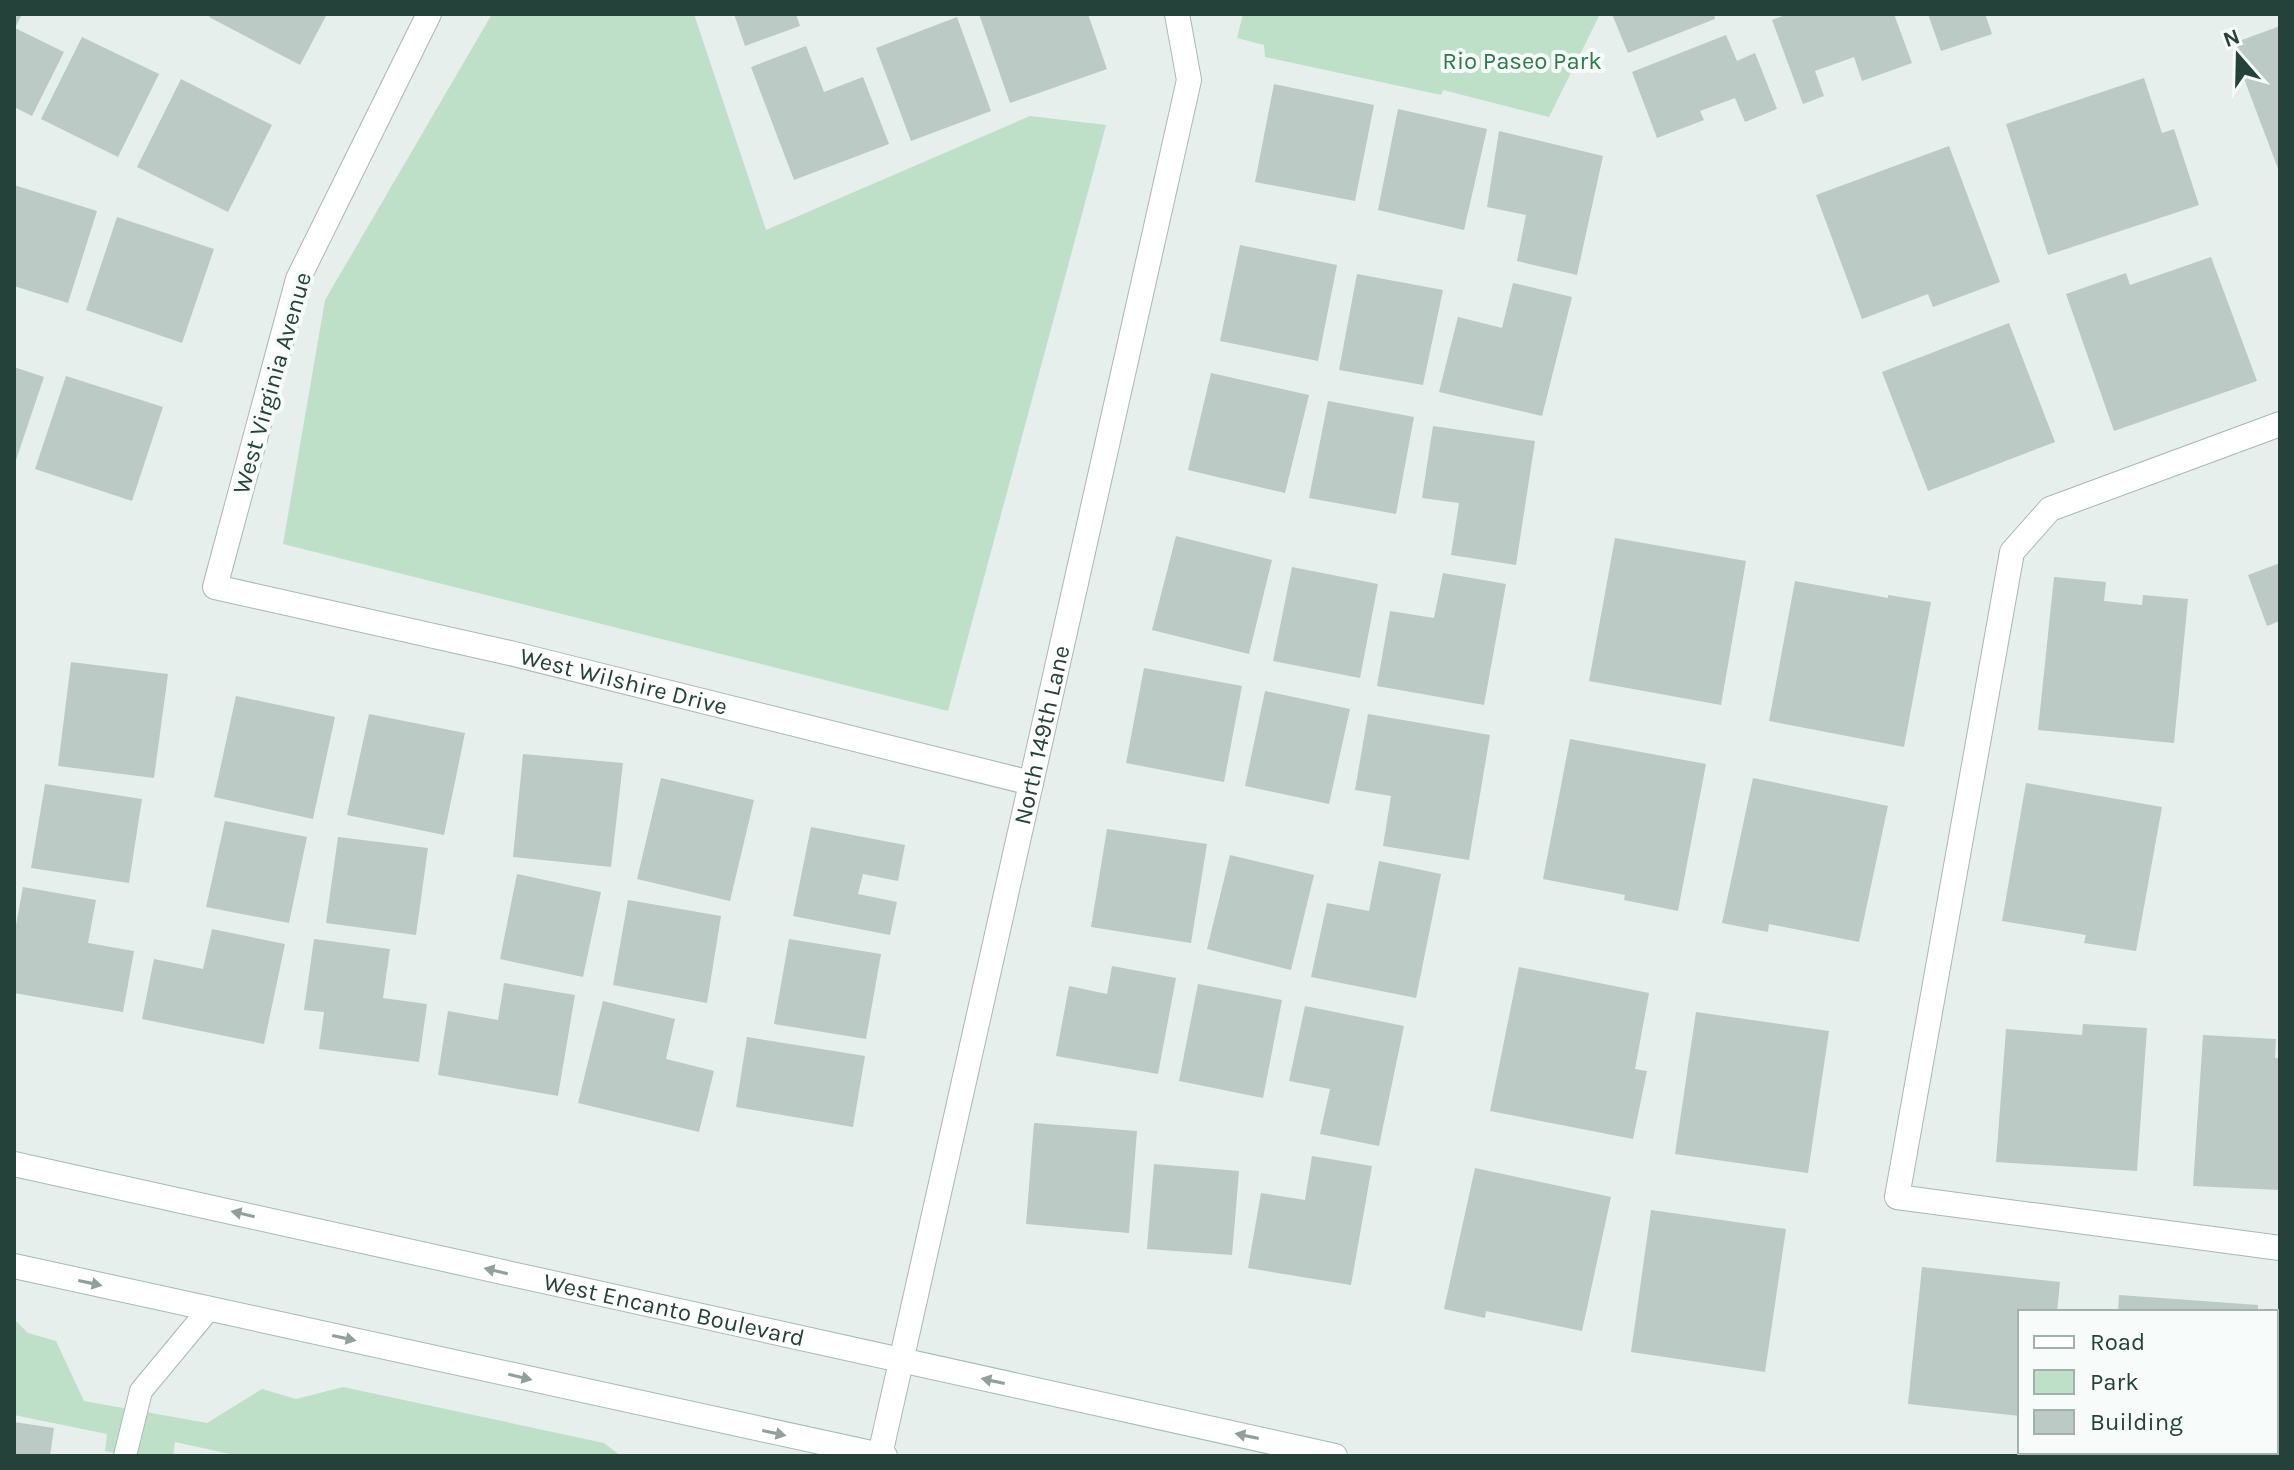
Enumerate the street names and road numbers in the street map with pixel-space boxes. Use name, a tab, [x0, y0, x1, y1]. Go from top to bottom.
street label: West Virginia Avenue	[227, 269, 317, 497]
street label: West Wilshire Drive	[517, 642, 730, 721]
street label: North 149th Lane	[1008, 643, 1076, 827]
street label: West Encanto Boulevard	[541, 1268, 807, 1352]

